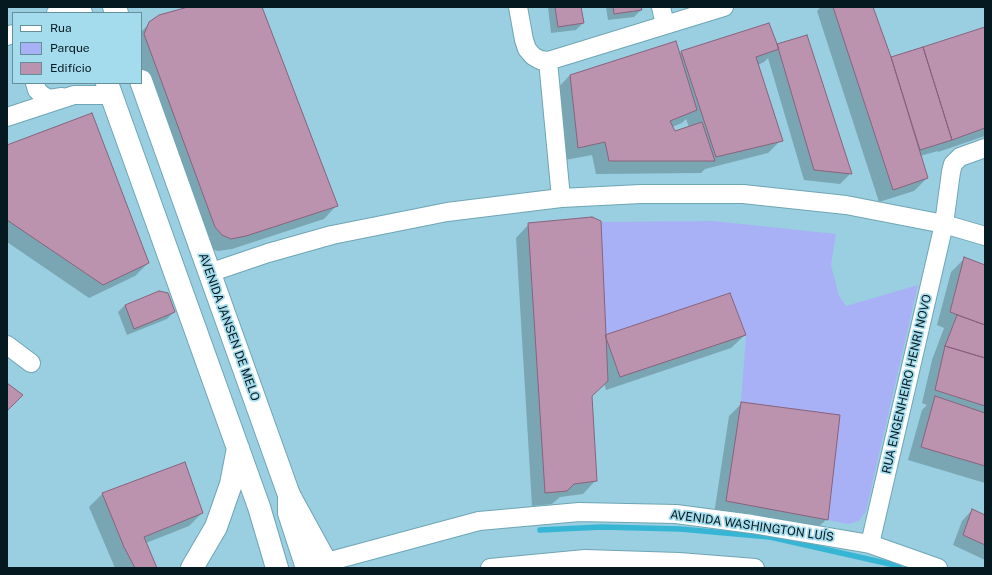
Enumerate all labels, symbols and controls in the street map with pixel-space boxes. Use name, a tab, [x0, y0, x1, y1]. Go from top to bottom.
legend	[12, 12, 142, 84]
text: Rua	[50, 21, 72, 35]
text: Parque	[50, 41, 90, 55]
text: Edifício	[50, 61, 91, 75]
street label: AVENIDA JANSEN DE MELO	[196, 251, 262, 403]
street label: RUA ENGENHEIRO HENRI NOVO	[879, 293, 935, 475]
street label: AVENIDA WASHINGTON LUÍS	[669, 507, 835, 545]

